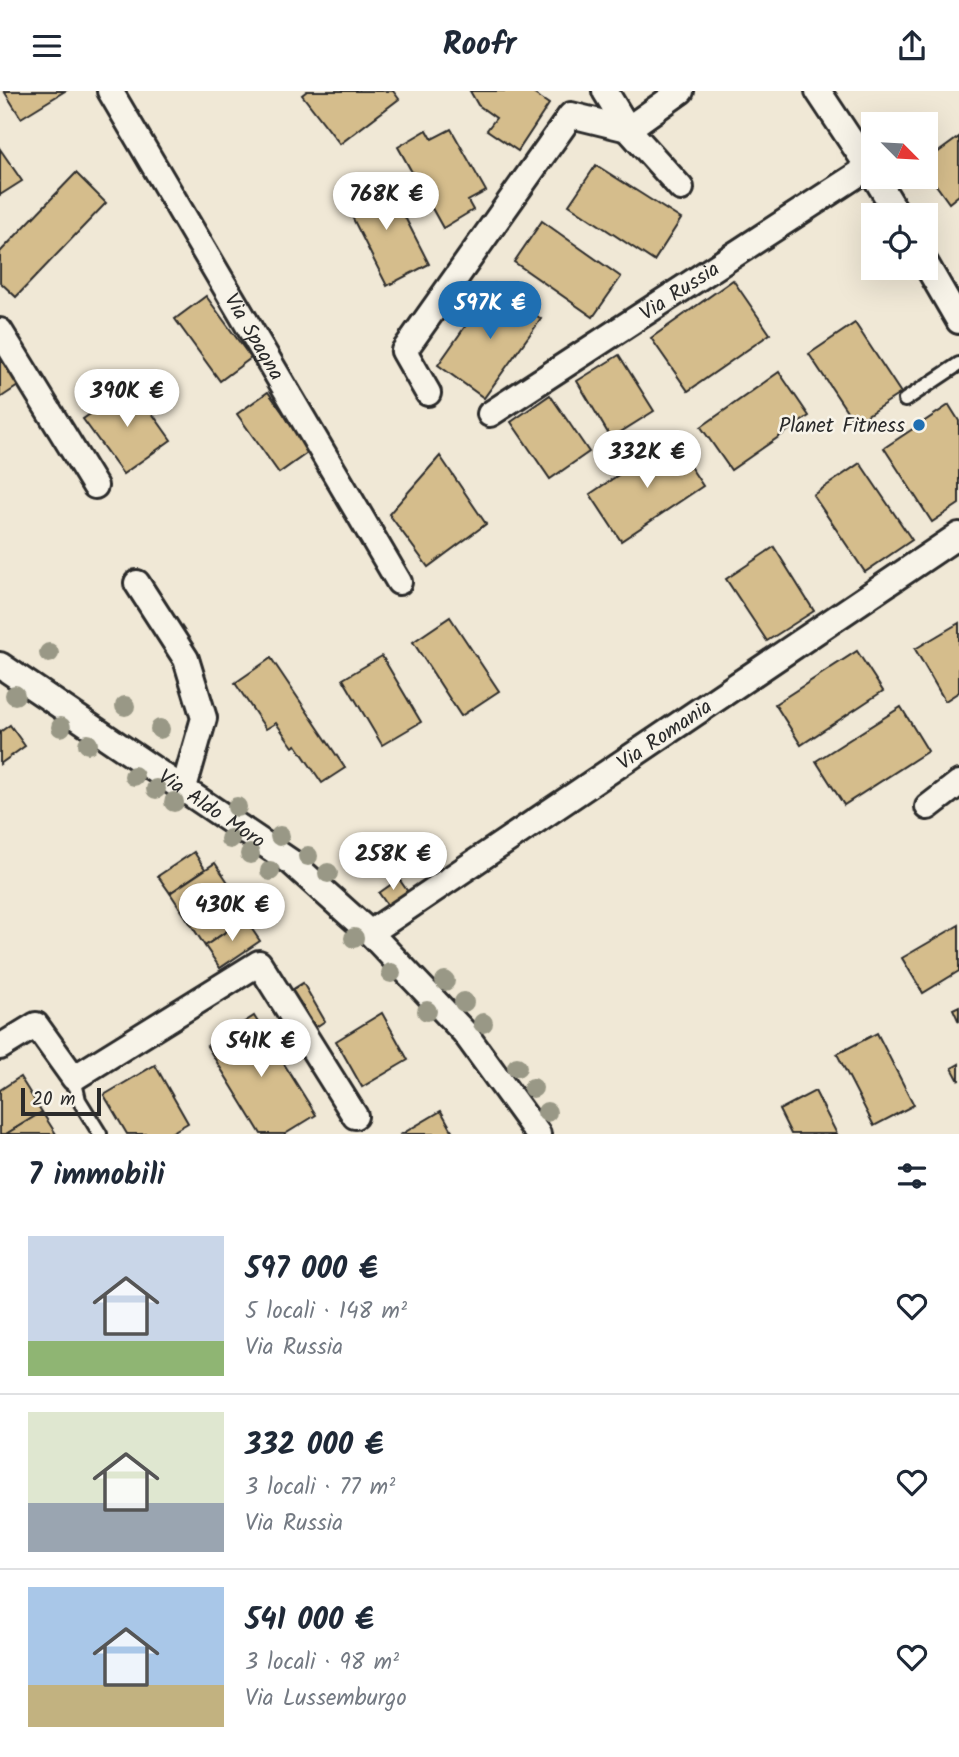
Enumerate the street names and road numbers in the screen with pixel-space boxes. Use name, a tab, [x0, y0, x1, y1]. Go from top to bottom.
street label: Via Russia	[634, 254, 727, 330]
street label: Via Spagna	[215, 287, 292, 387]
street label: Via Romania	[611, 691, 719, 780]
street label: Via Aldo Moro	[151, 762, 271, 858]

